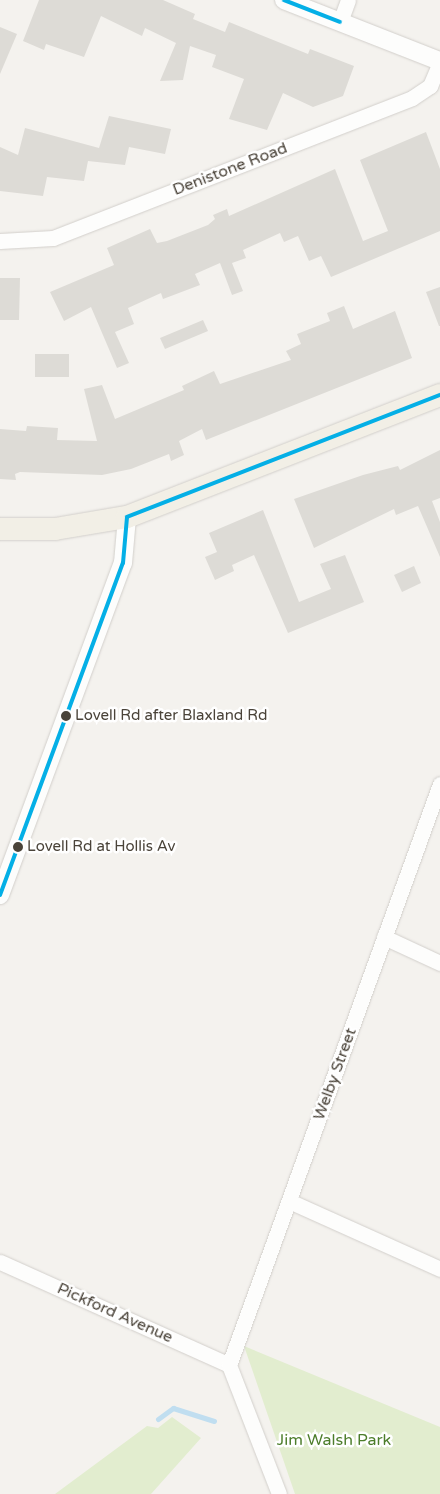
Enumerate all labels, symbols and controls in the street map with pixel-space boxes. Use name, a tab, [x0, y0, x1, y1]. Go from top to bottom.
street label: Denistone Road	[170, 138, 290, 200]
place label: Lovell Rd after Blaxland Rd	[75, 707, 267, 725]
marker: Lovell Rd after Blaxland Rd	[61, 711, 71, 721]
place label: Lovell Rd at Hollis Av	[27, 838, 175, 856]
marker: Lovell Rd at Hollis Av	[13, 842, 23, 852]
street label: Welby Street	[309, 1025, 361, 1123]
street label: Pickford Avenue	[54, 1279, 176, 1347]
park label: Jim Walsh Park	[277, 1430, 391, 1450]

